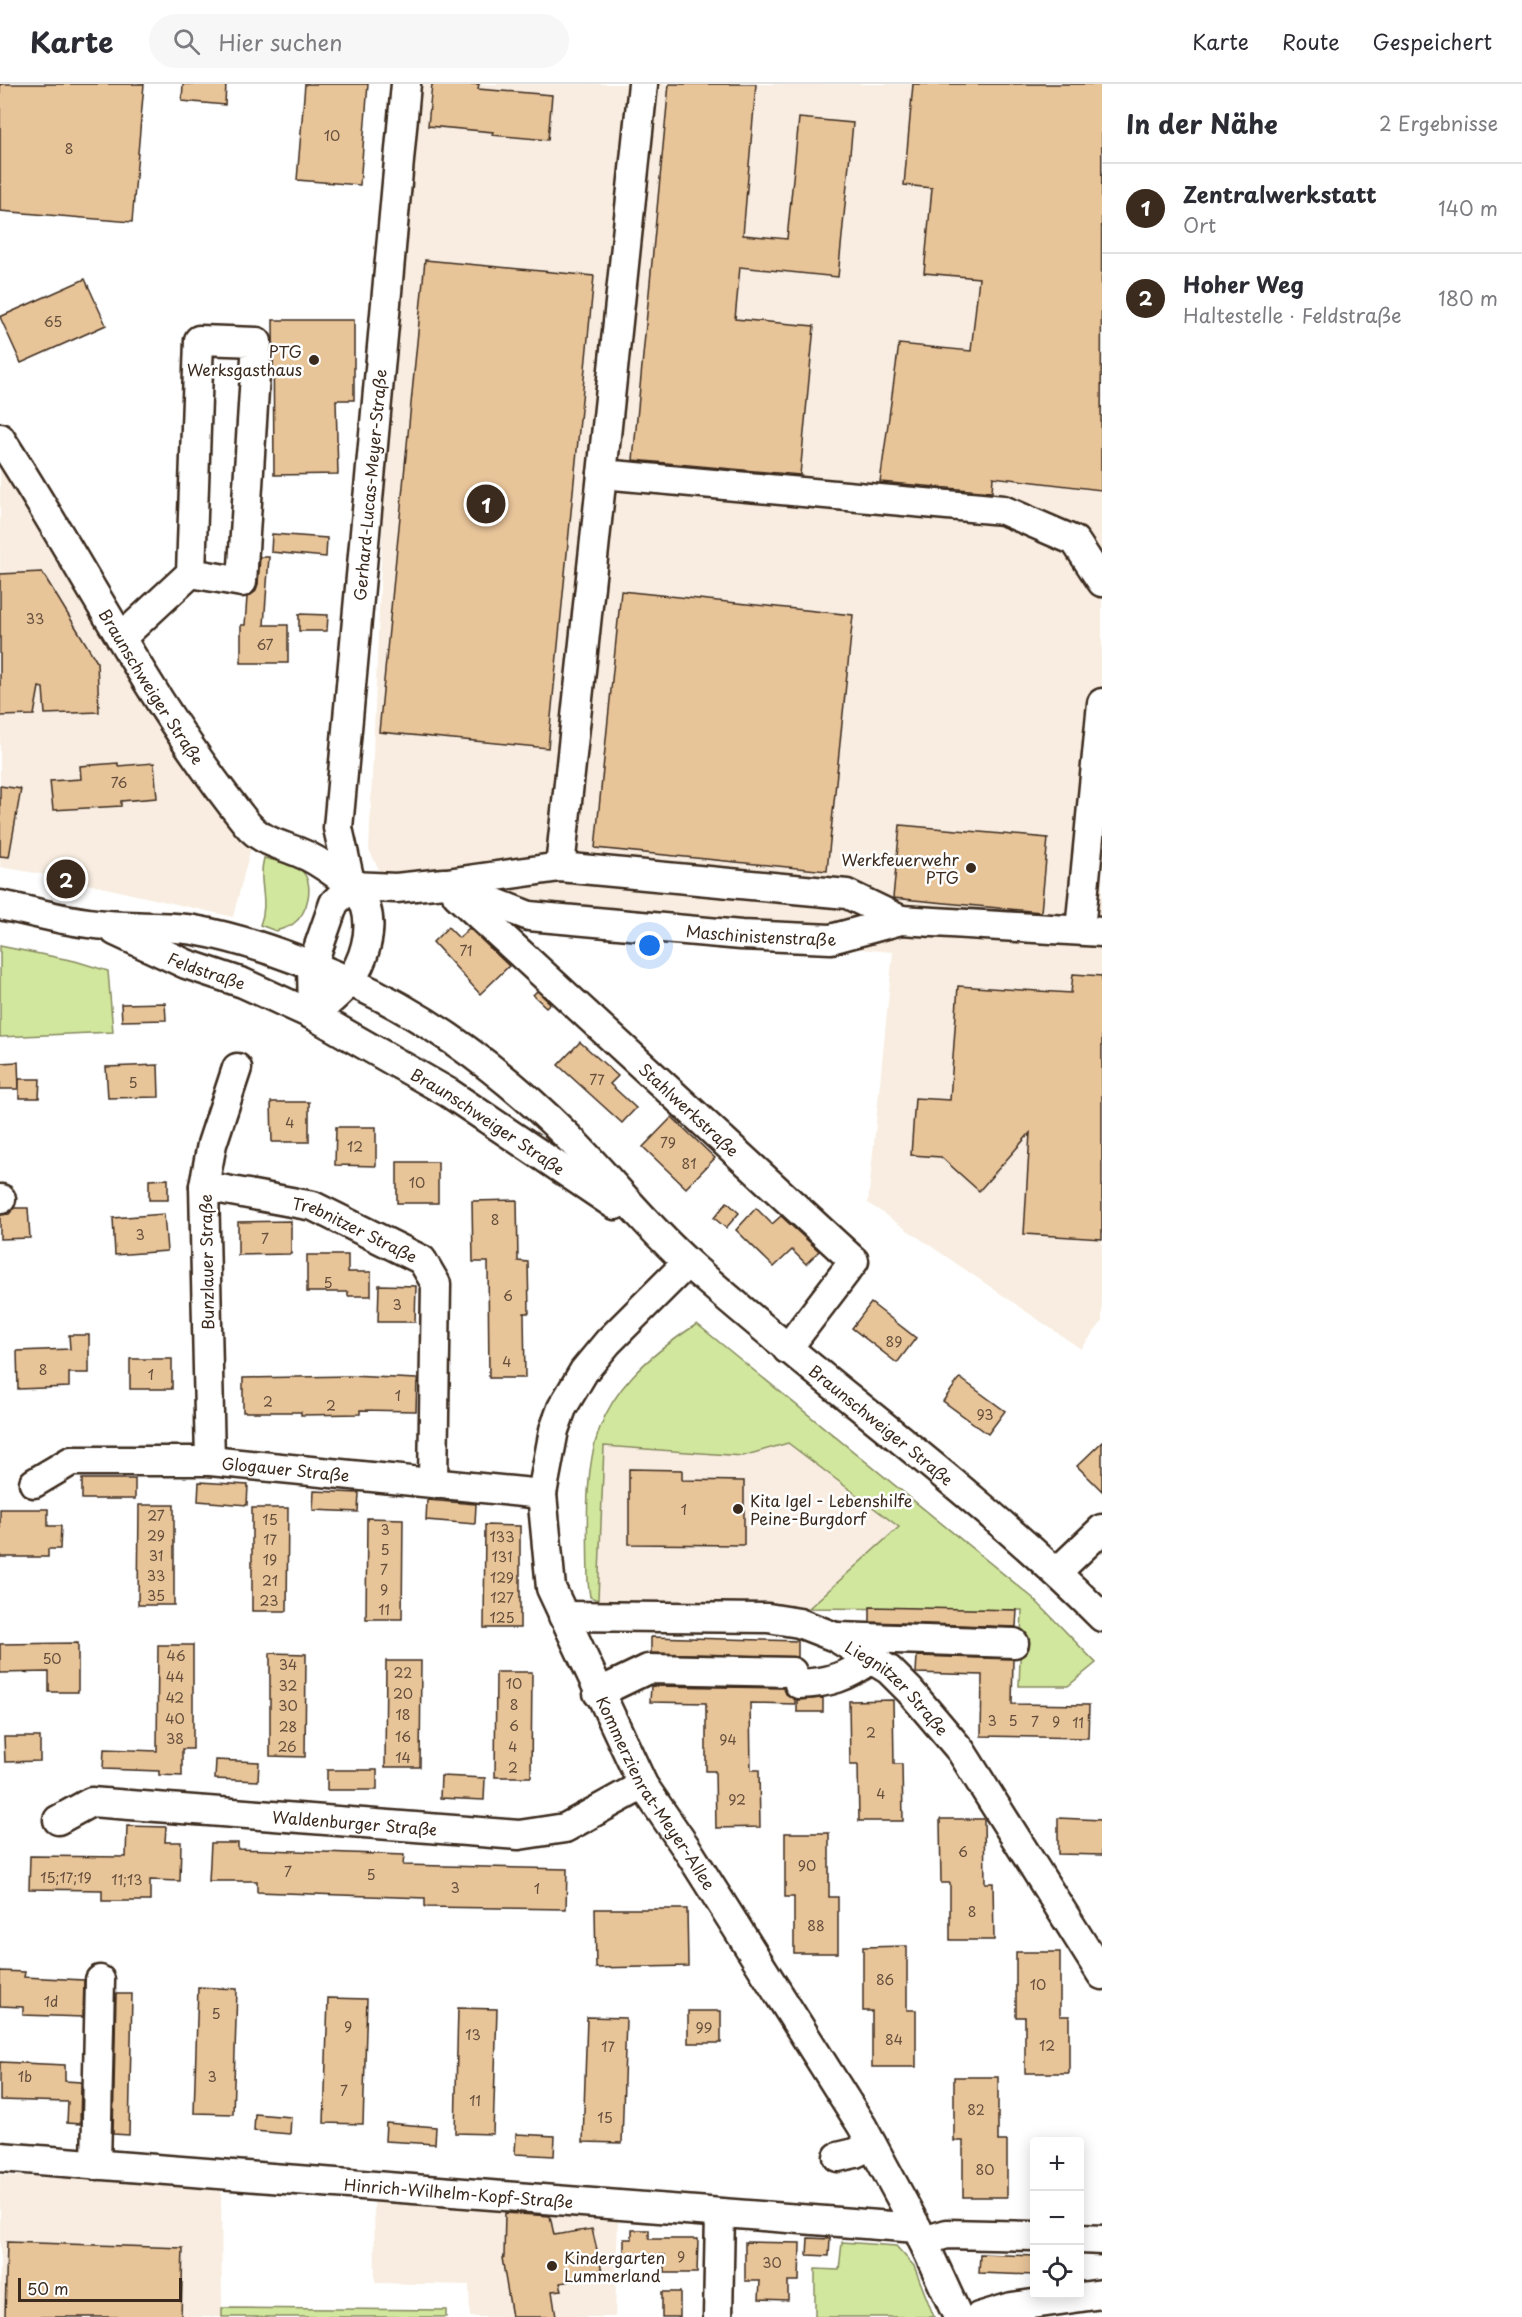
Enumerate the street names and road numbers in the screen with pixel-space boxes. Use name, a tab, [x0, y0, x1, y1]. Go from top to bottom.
street label: Gerhard-Lucas-Meyer-Straße	[347, 368, 392, 602]
street label: Braunschweiger Straße	[94, 604, 210, 769]
street label: Maschinistenstraße	[685, 918, 838, 952]
street label: Feldstraße	[164, 945, 248, 995]
street label: Stahlwerkstraße	[634, 1057, 745, 1162]
street label: Braunschweiger Straße	[407, 1062, 570, 1180]
street label: Trebnitzer Straße	[290, 1190, 422, 1268]
street label: Bunzlauer Straße	[193, 1194, 219, 1330]
street label: Braunschweiger Straße	[804, 1358, 959, 1490]
street label: Glogauer Straße	[221, 1450, 351, 1487]
street label: Liegnitzer Straße	[841, 1634, 955, 1740]
street label: Kommerzienrat-Meyer-Allee	[591, 1692, 722, 1894]
street label: Waldenburger Straße	[271, 1804, 438, 1841]
street label: Hinrich-Wilhelm-Kopf-Straße	[343, 2172, 574, 2213]

